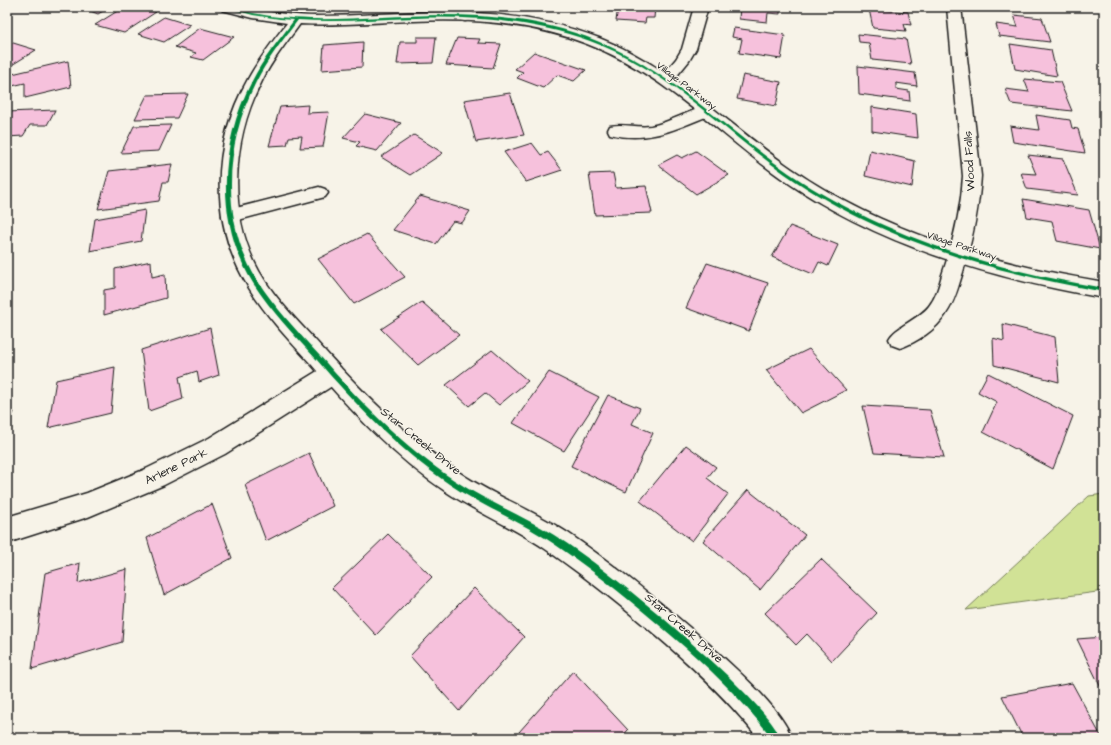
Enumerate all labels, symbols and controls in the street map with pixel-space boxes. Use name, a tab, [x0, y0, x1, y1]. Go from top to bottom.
street label: Village Parkway	[653, 58, 720, 114]
street label: Wood Falls	[959, 131, 980, 191]
street label: Village Parkway	[925, 228, 999, 265]
street label: Star Creek Drive	[377, 404, 465, 480]
street label: Arlene Park	[142, 444, 211, 489]
street label: Star Creek Drive	[641, 589, 727, 668]

